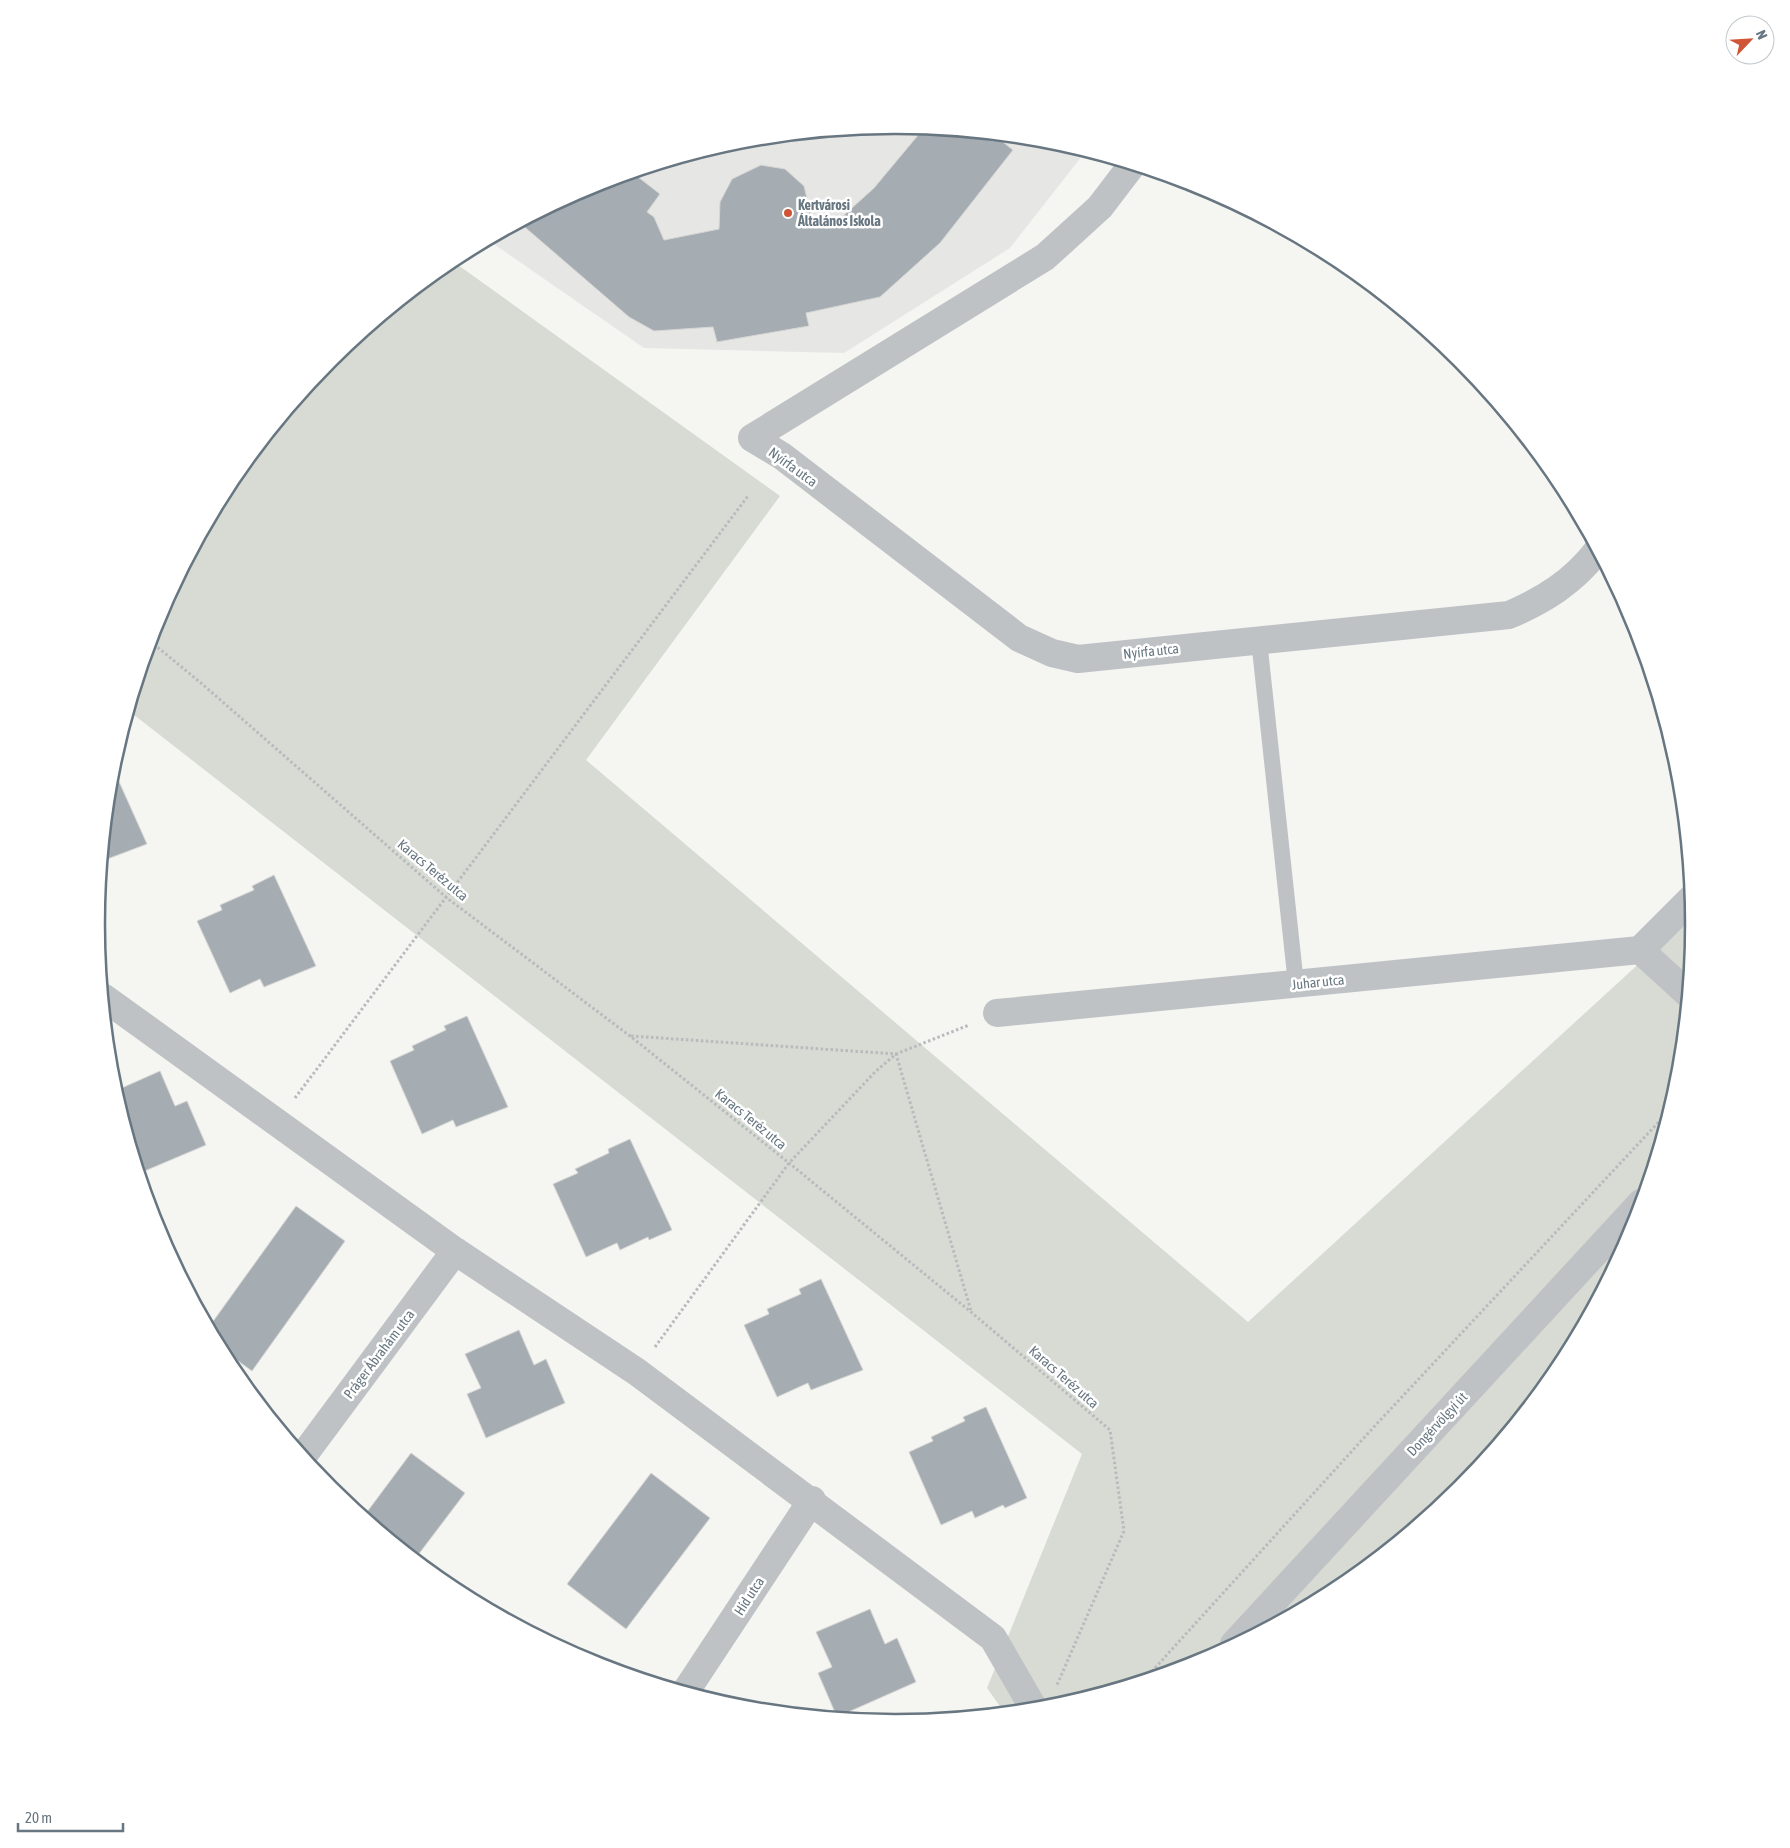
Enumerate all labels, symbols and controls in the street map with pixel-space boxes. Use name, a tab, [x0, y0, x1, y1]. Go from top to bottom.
north arrow	[1725, 15, 1775, 65]
text: N	[1753, 27, 1771, 42]
place label: Kertvárosi Általános Iskola	[797, 197, 881, 229]
marker: Kertvárosi Általános Iskola	[782, 207, 794, 219]
street label: Nyírfa utca	[766, 444, 820, 490]
street label: Nyírfa utca	[1122, 640, 1180, 662]
street label: Karacs Teréz utca	[395, 836, 471, 904]
street label: Juhar utca	[1291, 971, 1345, 993]
street label: Karacs Teréz utca	[712, 1085, 790, 1153]
street label: Práger Ábrahám utca	[340, 1307, 418, 1401]
street label: Karacs Teréz utca	[1026, 1342, 1102, 1412]
street label: Dongérvölgyi út	[1404, 1389, 1470, 1459]
street label: Híd utca	[731, 1574, 767, 1618]
scale bar	[18, 1800, 122, 1832]
text: 20 m	[25, 1809, 52, 1826]

